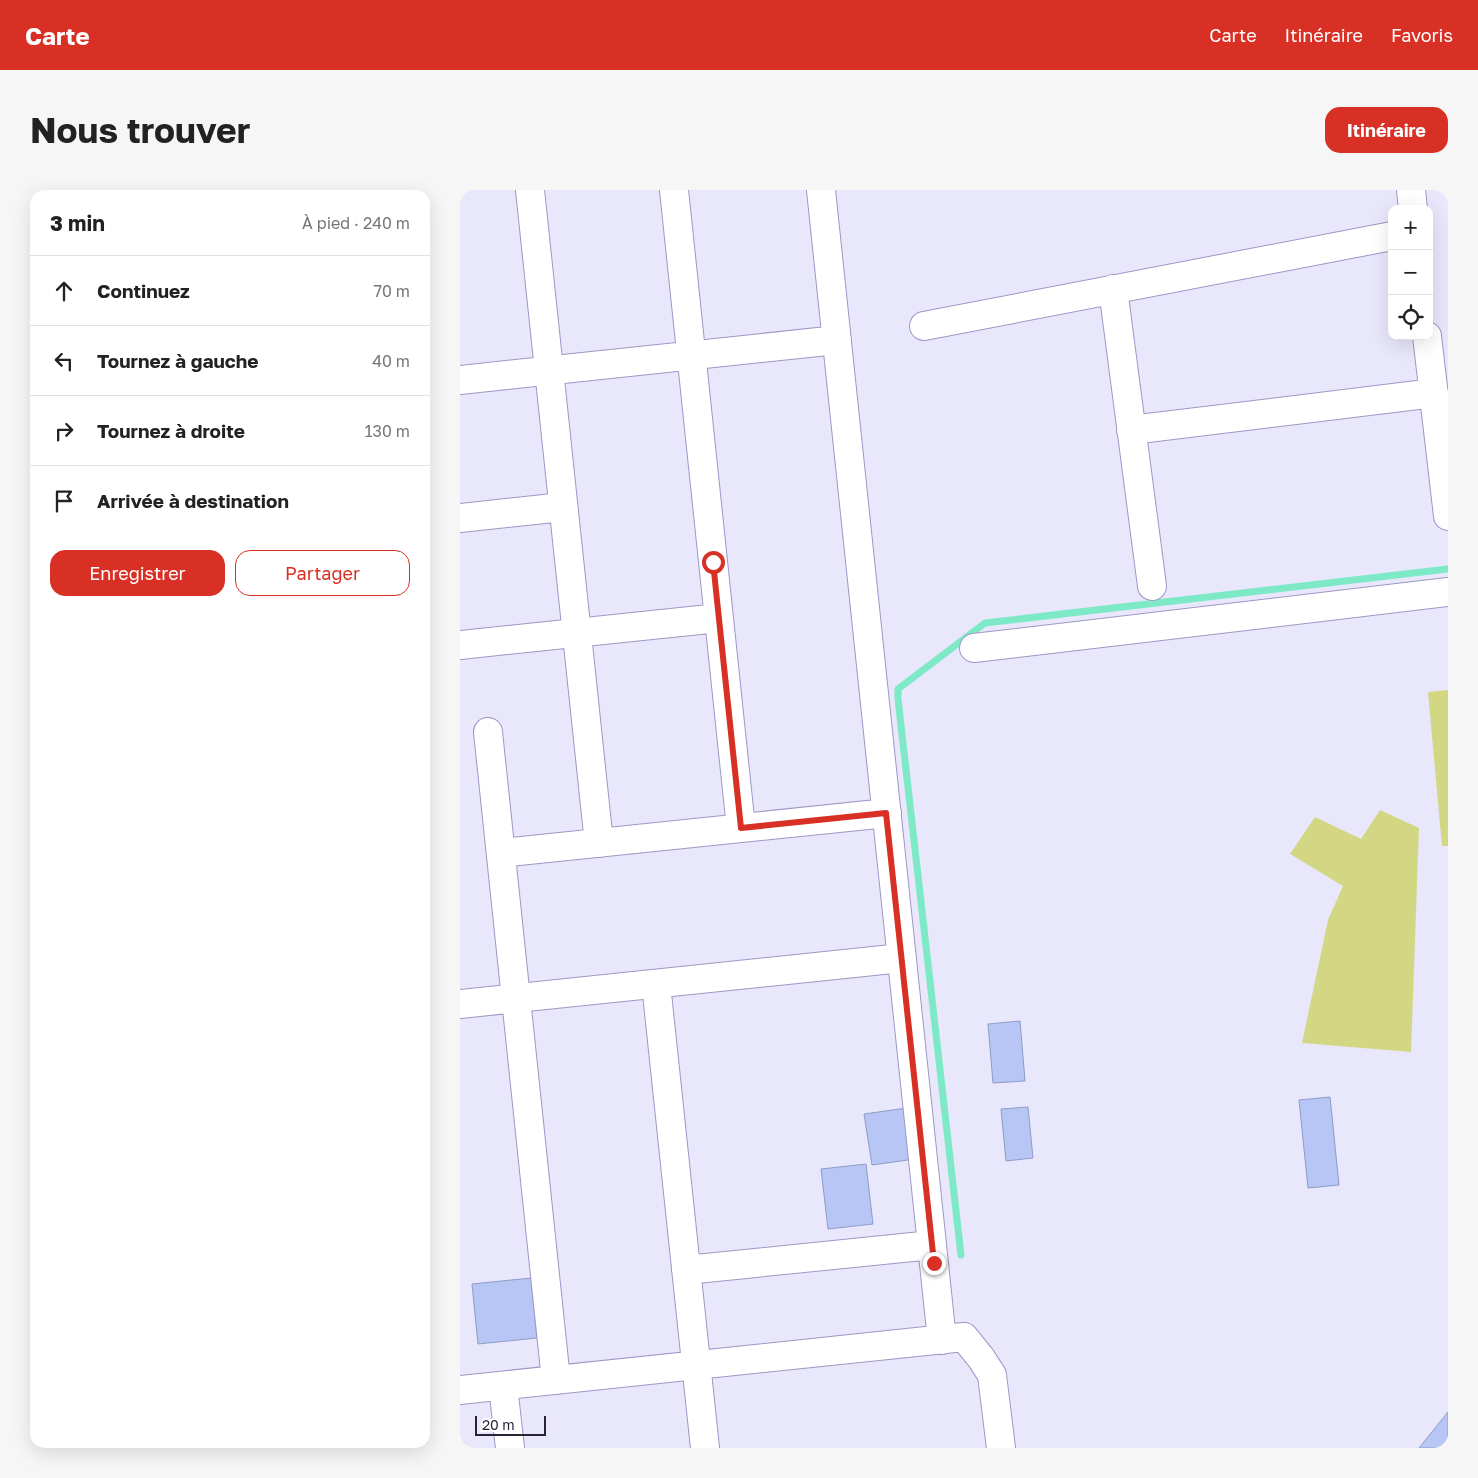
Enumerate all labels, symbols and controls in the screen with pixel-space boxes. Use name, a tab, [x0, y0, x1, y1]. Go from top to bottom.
text: Carte	[25, 21, 90, 50]
text: Carte	[1209, 24, 1257, 46]
text: Itinéraire	[1285, 24, 1363, 46]
text: Favoris	[1391, 24, 1453, 46]
button: Itinéraire	[1325, 107, 1448, 153]
text: Nous trouver	[30, 109, 250, 151]
map controls	[1388, 205, 1433, 340]
button: +	[1388, 205, 1433, 250]
text: 3 min	[50, 210, 105, 236]
text: À pied · 240 m	[302, 213, 410, 233]
button: −	[1388, 250, 1433, 295]
icon: ahead	[50, 277, 78, 305]
text: Continuez	[97, 279, 190, 302]
text: 70 m	[373, 281, 410, 301]
button: locate	[1388, 295, 1433, 340]
icon: left	[50, 347, 78, 375]
text: Tournez à gauche	[97, 349, 258, 372]
text: 40 m	[372, 351, 410, 371]
icon: right	[50, 417, 78, 445]
text: Tournez à droite	[97, 419, 245, 442]
text: 130 m	[365, 421, 410, 441]
icon: arrive	[50, 487, 78, 515]
text: Arrivée à destination	[97, 489, 289, 512]
button: Enregistrer	[50, 550, 225, 596]
button: Partager	[235, 550, 410, 596]
route start	[702, 551, 725, 574]
route end	[923, 1252, 946, 1275]
scale bar	[475, 1413, 546, 1436]
text: 20 m	[482, 1416, 515, 1433]

